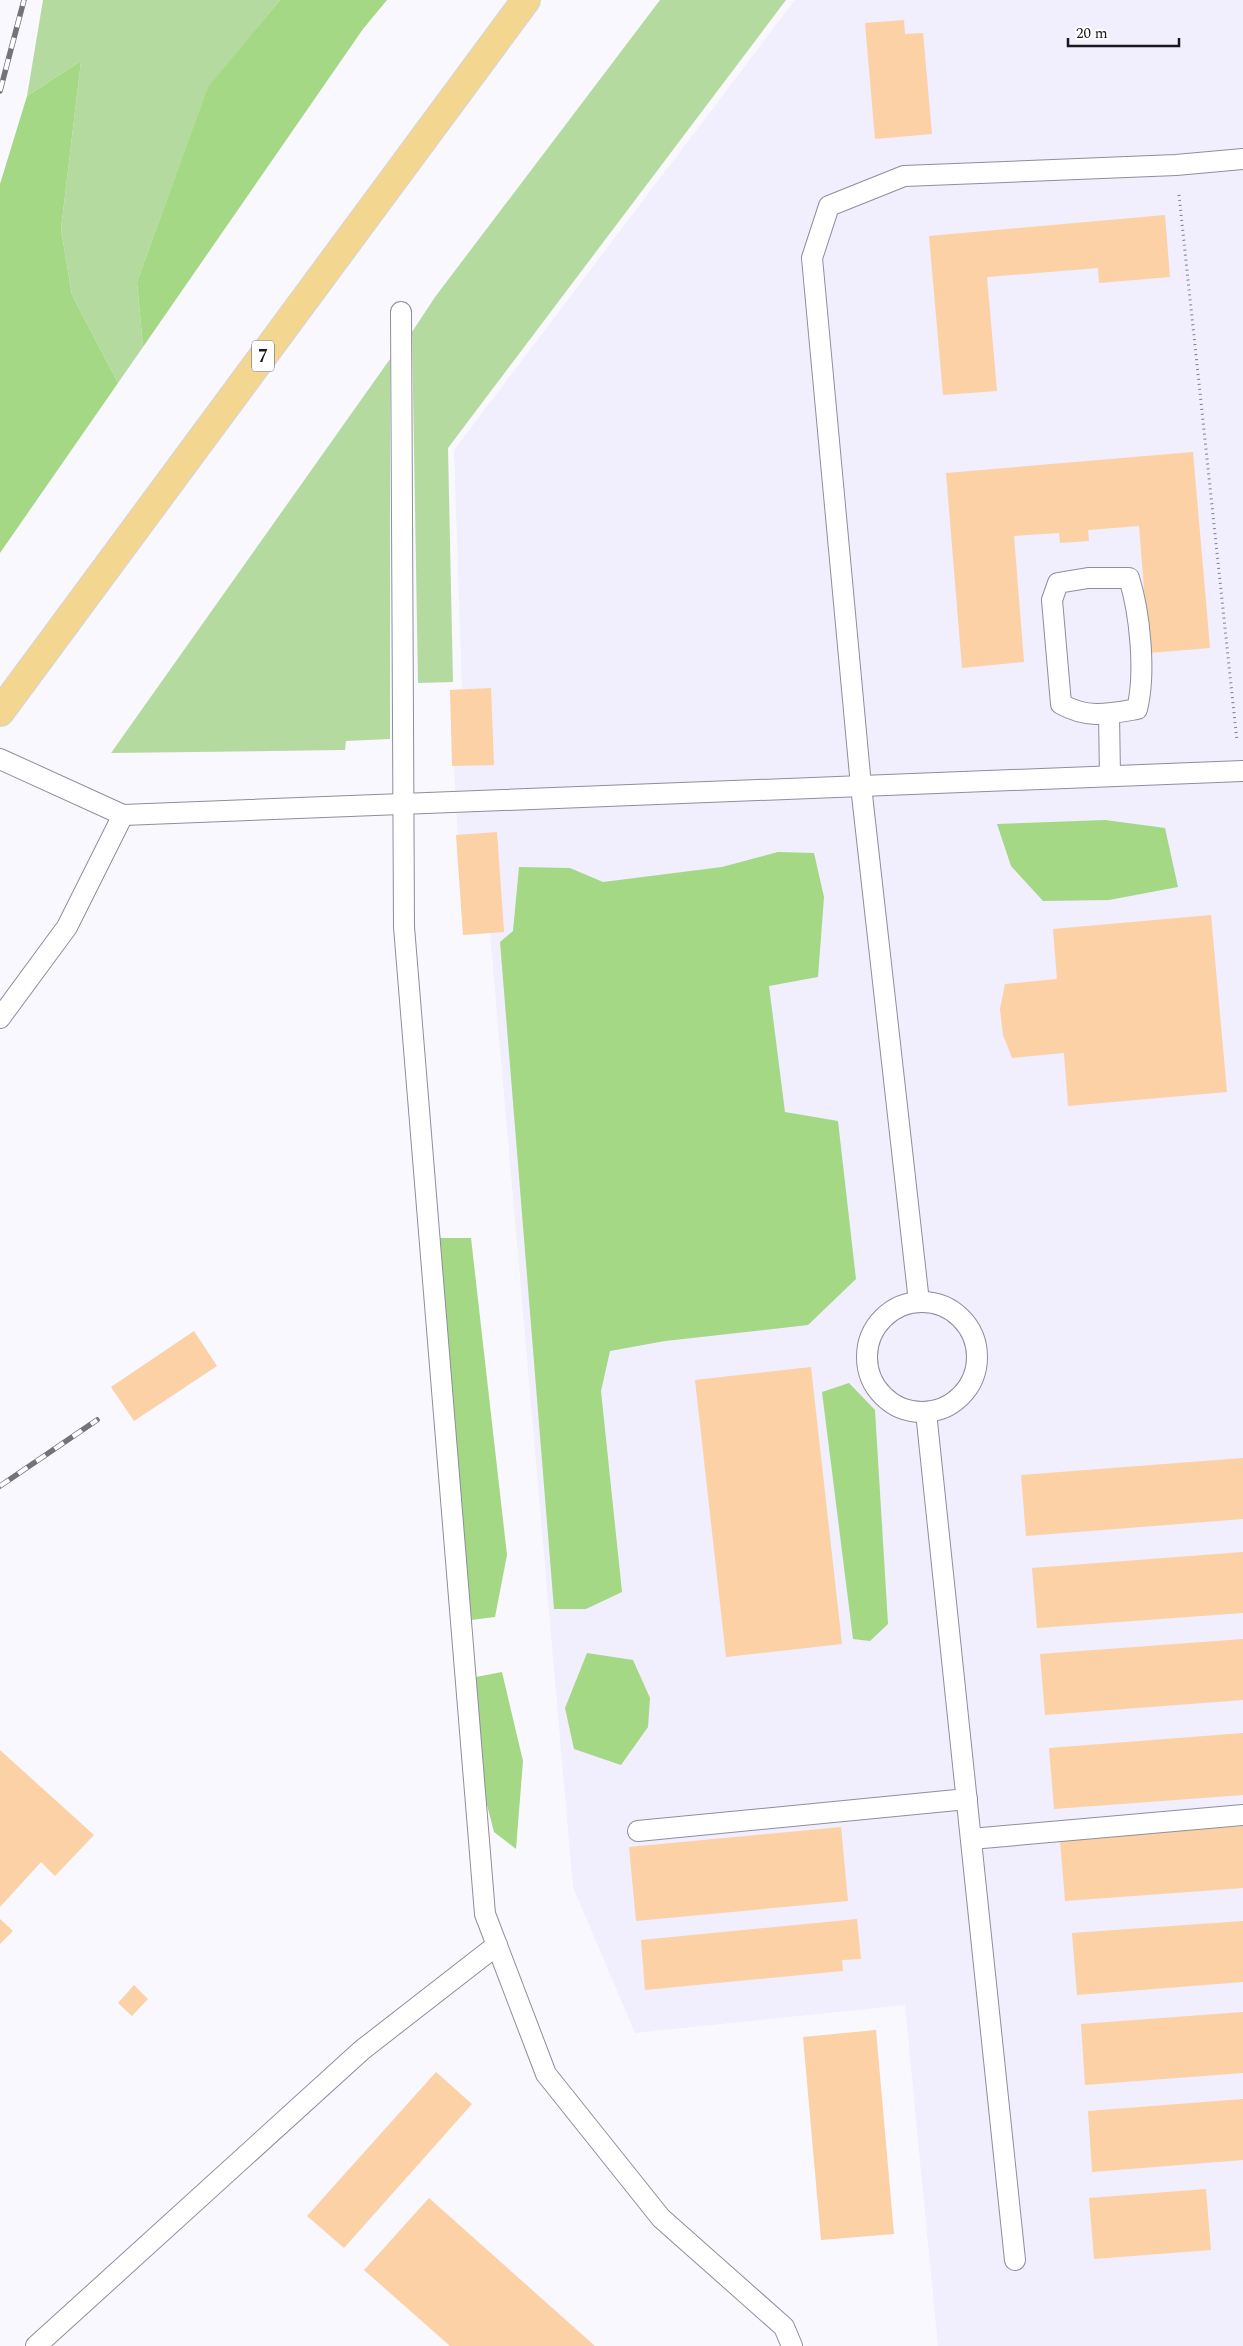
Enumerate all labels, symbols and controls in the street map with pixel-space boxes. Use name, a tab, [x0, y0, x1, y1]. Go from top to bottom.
scale bar	[1068, 15, 1179, 47]
text: 20 m	[1076, 22, 1108, 45]
road number: 7	[252, 341, 274, 372]

